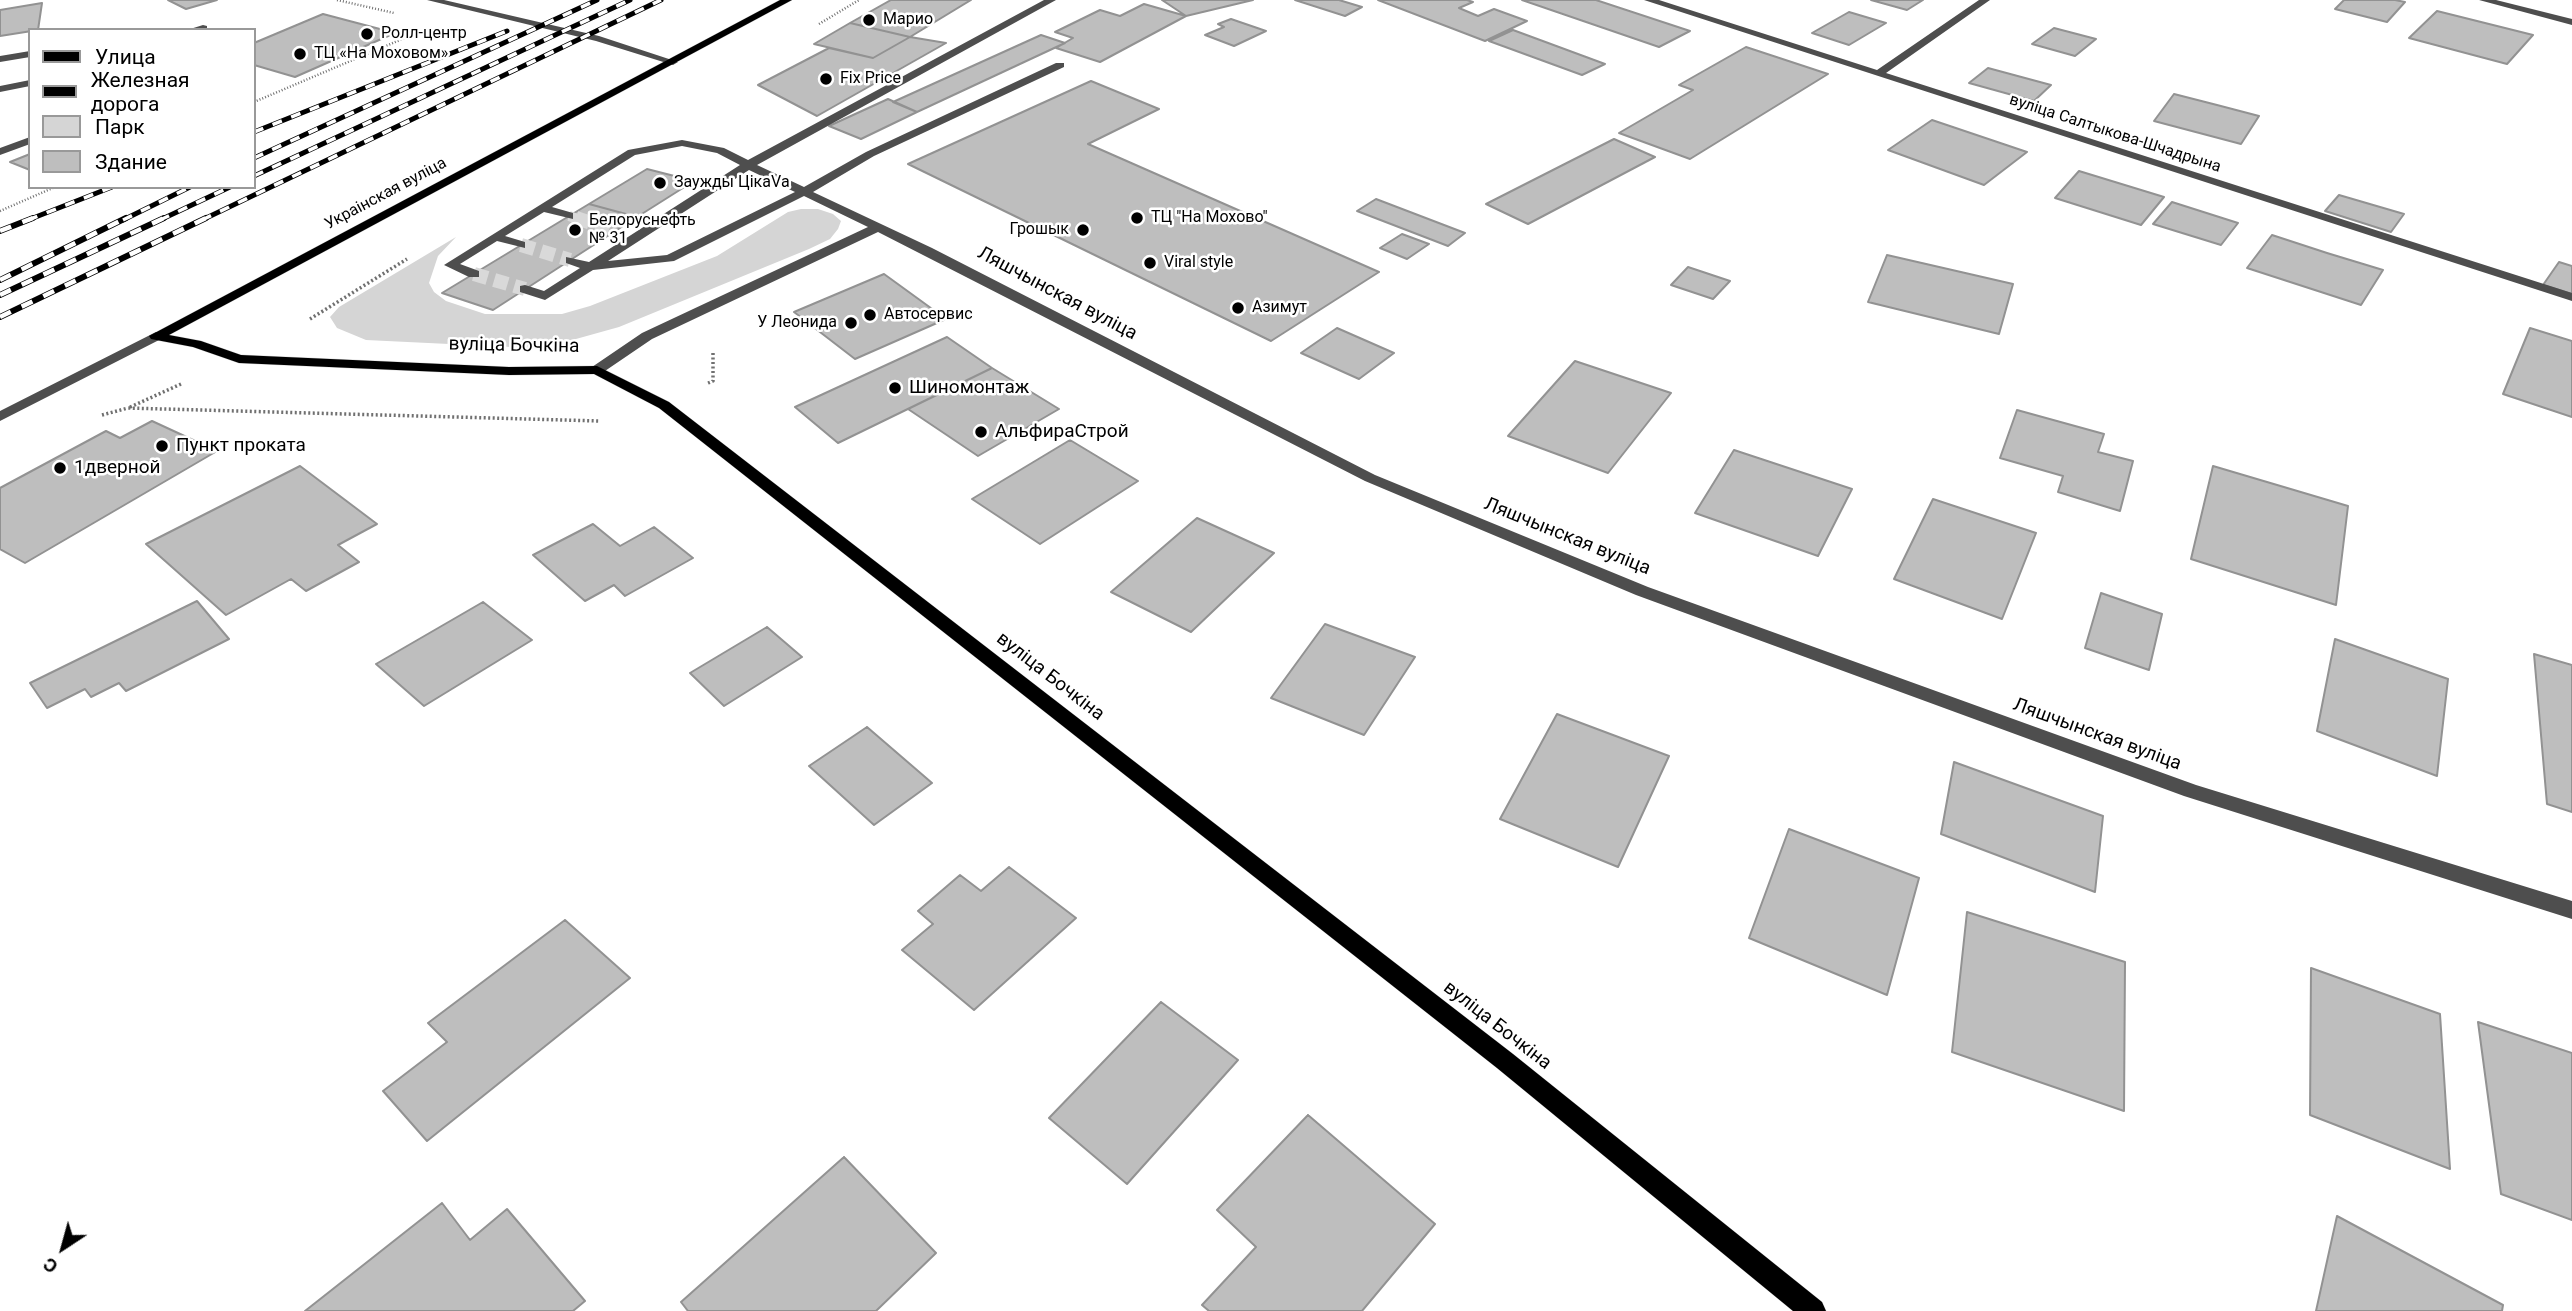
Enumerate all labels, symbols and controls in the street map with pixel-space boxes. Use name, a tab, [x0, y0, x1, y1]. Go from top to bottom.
place label: Марио	[883, 10, 933, 30]
marker: Марио	[861, 12, 877, 28]
place label: Ролл-центр	[381, 24, 467, 44]
marker: Ролл-центр	[359, 26, 375, 42]
legend	[28, 28, 256, 189]
place label: ТЦ «На Моховом»	[314, 44, 448, 64]
text: Улица	[95, 45, 156, 69]
marker: ТЦ «На Моховом»	[292, 46, 308, 62]
text: Железная дорога	[91, 68, 190, 116]
place label: Fix Price	[840, 69, 901, 89]
marker: Fix Price	[818, 71, 834, 87]
street label: вуліца Салтыкова-Шчадрына	[2007, 91, 2223, 177]
text: Парк	[95, 115, 145, 139]
text: Здание	[95, 150, 167, 174]
street label: Украінская вуліца	[322, 154, 450, 234]
place label: Заужды ЦікаVа	[674, 173, 790, 193]
marker: Заужды ЦікаVа	[652, 175, 668, 191]
place label: ТЦ "На Мохово"	[1151, 208, 1268, 228]
marker: ТЦ "На Мохово"	[1129, 210, 1145, 226]
place label: Белоруснефть № 31	[589, 211, 696, 249]
place label: Грошык	[1010, 220, 1069, 240]
marker: Белоруснефть № 31	[567, 222, 583, 238]
marker: Грошык	[1075, 222, 1091, 238]
street label: Ляшчынская вуліца	[973, 242, 1141, 346]
place label: Viral style	[1164, 253, 1233, 273]
marker: Viral style	[1142, 255, 1158, 271]
place label: Азимут	[1252, 298, 1307, 318]
marker: Азимут	[1230, 300, 1246, 316]
place label: Автосервис	[884, 305, 973, 325]
marker: Автосервис	[862, 307, 878, 323]
place label: У Леонида	[757, 313, 837, 333]
marker: У Леонида	[843, 315, 859, 331]
street label: вуліца Бочкіна	[449, 333, 579, 359]
place label: Шиномонтаж	[909, 377, 1029, 399]
marker: Шиномонтаж	[887, 380, 903, 396]
place label: АльфираСтрой	[995, 421, 1129, 443]
marker: АльфираСтрой	[973, 424, 989, 440]
place label: Пункт проката	[176, 435, 306, 457]
marker: Пункт проката	[154, 438, 170, 454]
place label: 1дверной	[74, 457, 161, 479]
marker: 1дверной	[52, 460, 68, 476]
street label: Ляшчынская вуліца	[1480, 493, 1654, 581]
street label: вуліца Бочкіна	[992, 628, 1108, 726]
street label: Ляшчынская вуліца	[2010, 694, 2184, 776]
street label: вуліца Бочкіна	[1439, 977, 1555, 1075]
north arrow	[28, 1213, 98, 1283]
text: С	[39, 1252, 62, 1278]

